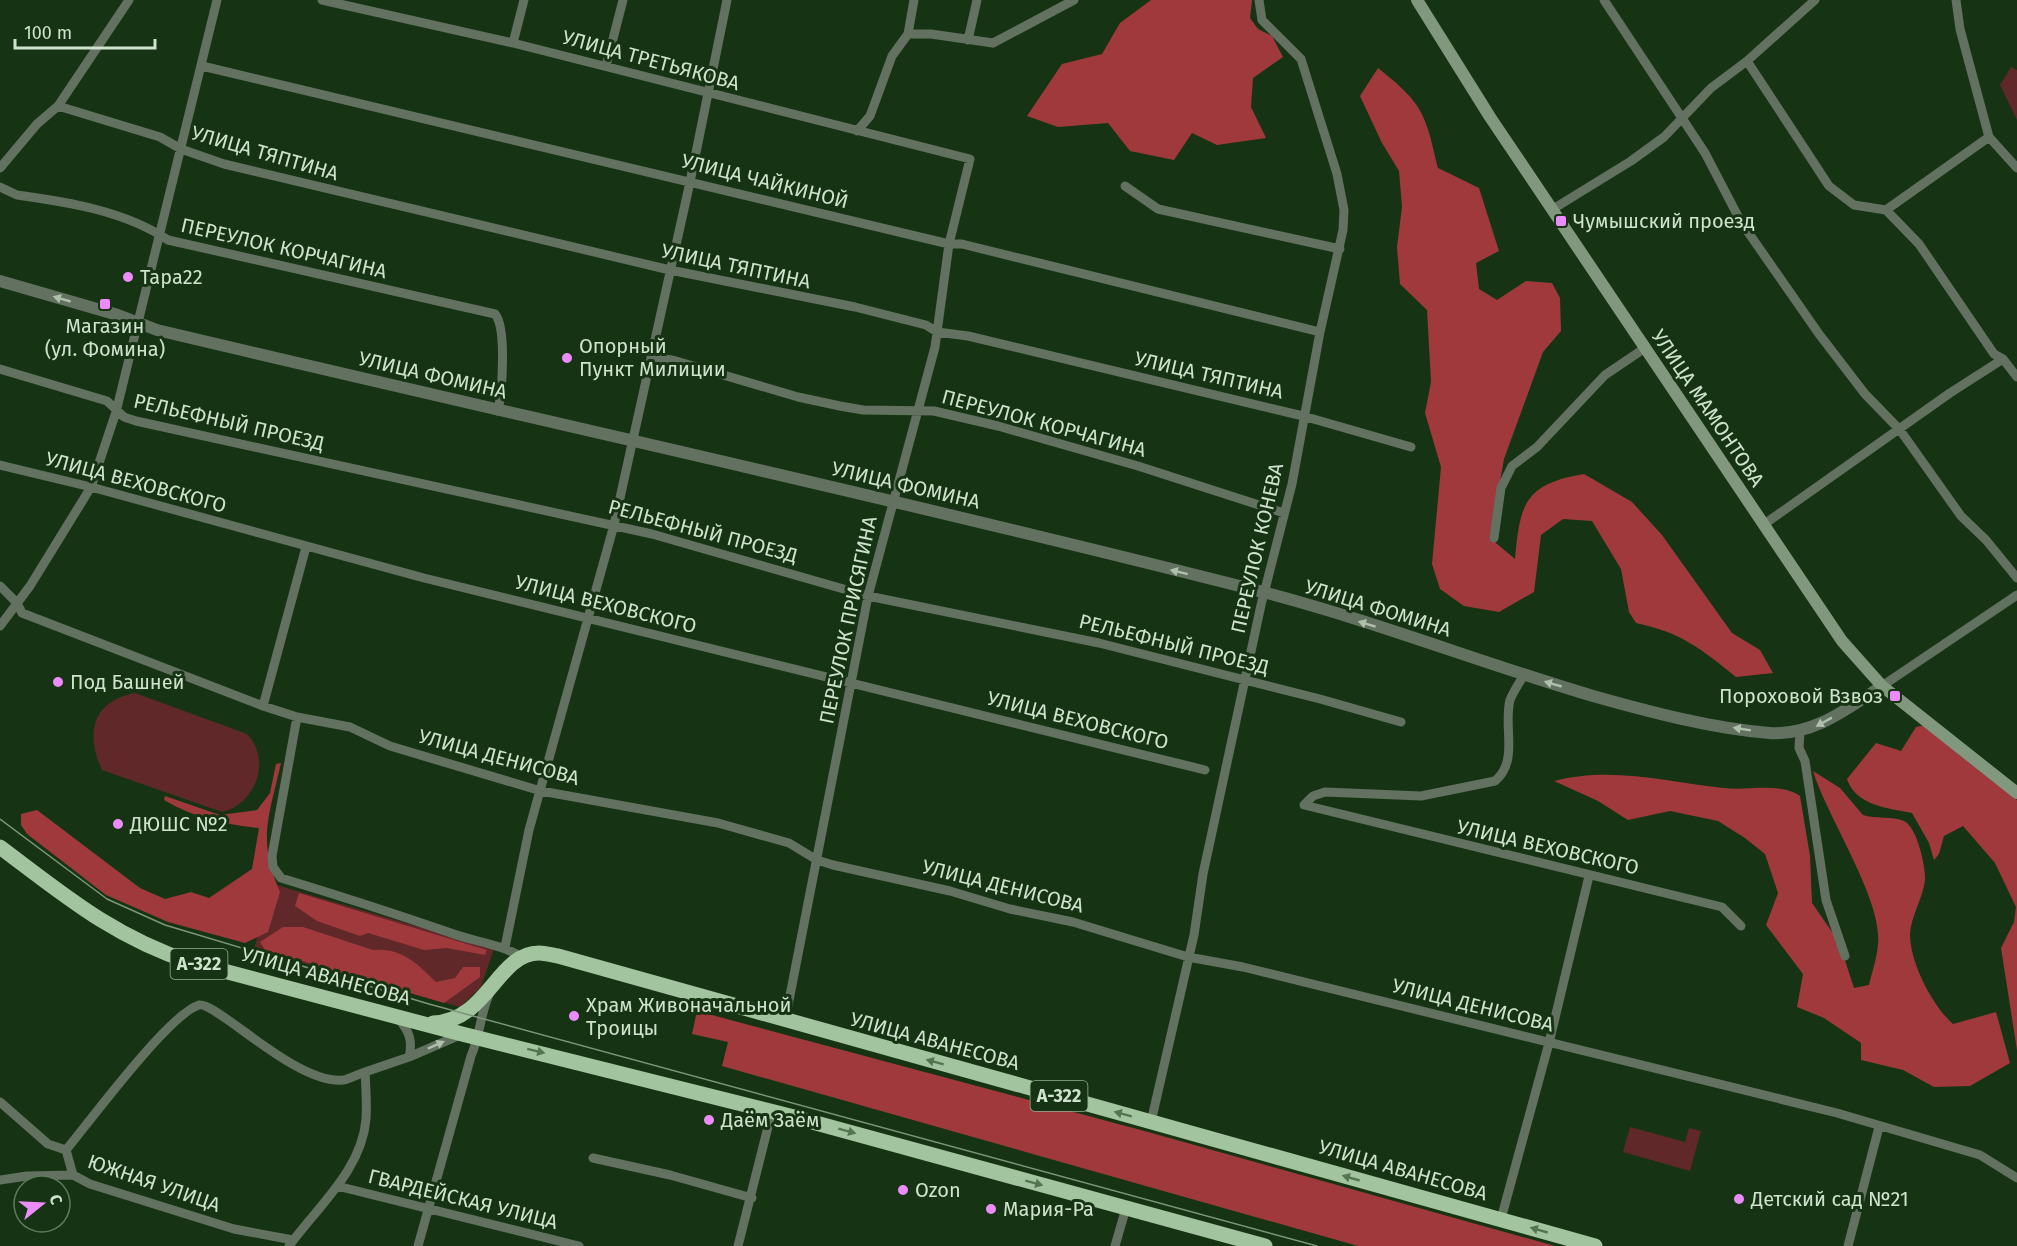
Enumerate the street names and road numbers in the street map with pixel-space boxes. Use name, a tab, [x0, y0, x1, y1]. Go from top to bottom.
street label: УЛИЦА ТРЕТЬЯКОВА	[560, 25, 743, 95]
street label: УЛИЦА ТЯПТИНА	[189, 121, 342, 186]
street label: УЛИЦА ЧАЙКИНОЙ	[679, 149, 851, 213]
street label: ПЕРЕУЛОК КОРЧАГИНА	[179, 213, 390, 283]
street label: УЛИЦА ТЯПТИНА	[659, 238, 813, 294]
street label: УЛИЦА МАМОНТОВА	[1647, 325, 1770, 491]
street label: УЛИЦА ФОМИНА	[356, 346, 510, 404]
street label: УЛИЦА ТЯПТИНА	[1132, 346, 1286, 404]
street label: ПЕРЕУЛОК КОРЧАГИНА	[939, 384, 1149, 462]
street label: РЕЛЬЕФНЫЙ ПРОЕЗД	[131, 388, 327, 456]
street label: УЛИЦА ВЕХОВСКОГО	[43, 446, 229, 518]
street label: УЛИЦА ФОМИНА	[829, 456, 983, 514]
street label: ПЕРЕУЛОК КОНЕВА	[1226, 460, 1288, 636]
street label: РЕЛЬЕФНЫЙ ПРОЕЗД	[606, 494, 800, 568]
street label: ПЕРЕУЛОК ПРИСЯГИНА	[814, 513, 882, 726]
street label: УЛИЦА ВЕХОВСКОГО	[513, 570, 699, 638]
street label: УЛИЦА ФОМИНА	[1302, 574, 1455, 642]
street label: РЕЛЬЕФНЫЙ ПРОЕЗД	[1077, 609, 1271, 679]
street label: УЛИЦА ВЕХОВСКОГО	[985, 686, 1171, 754]
street label: УЛИЦА ДЕНИСОВА	[416, 724, 583, 790]
street label: УЛИЦА ВЕХОВСКОГО	[1455, 814, 1641, 880]
street label: УЛИЦА ДЕНИСОВА	[920, 854, 1087, 918]
street label: УЛИЦА АВАНЕСОВА	[239, 942, 414, 1010]
road number: А-322	[170, 949, 228, 979]
street label: УЛИЦА ДЕНИСОВА	[1390, 973, 1557, 1037]
street label: УЛИЦА АВАНЕСОВА	[848, 1007, 1023, 1075]
road number: А-322	[1030, 1081, 1088, 1111]
street label: УЛИЦА АВАНЕСОВА	[1316, 1134, 1491, 1206]
street label: ЮЖНАЯ УЛИЦА	[85, 1149, 224, 1217]
street label: ГВАРДЕЙСКАЯ УЛИЦА	[366, 1164, 561, 1234]

